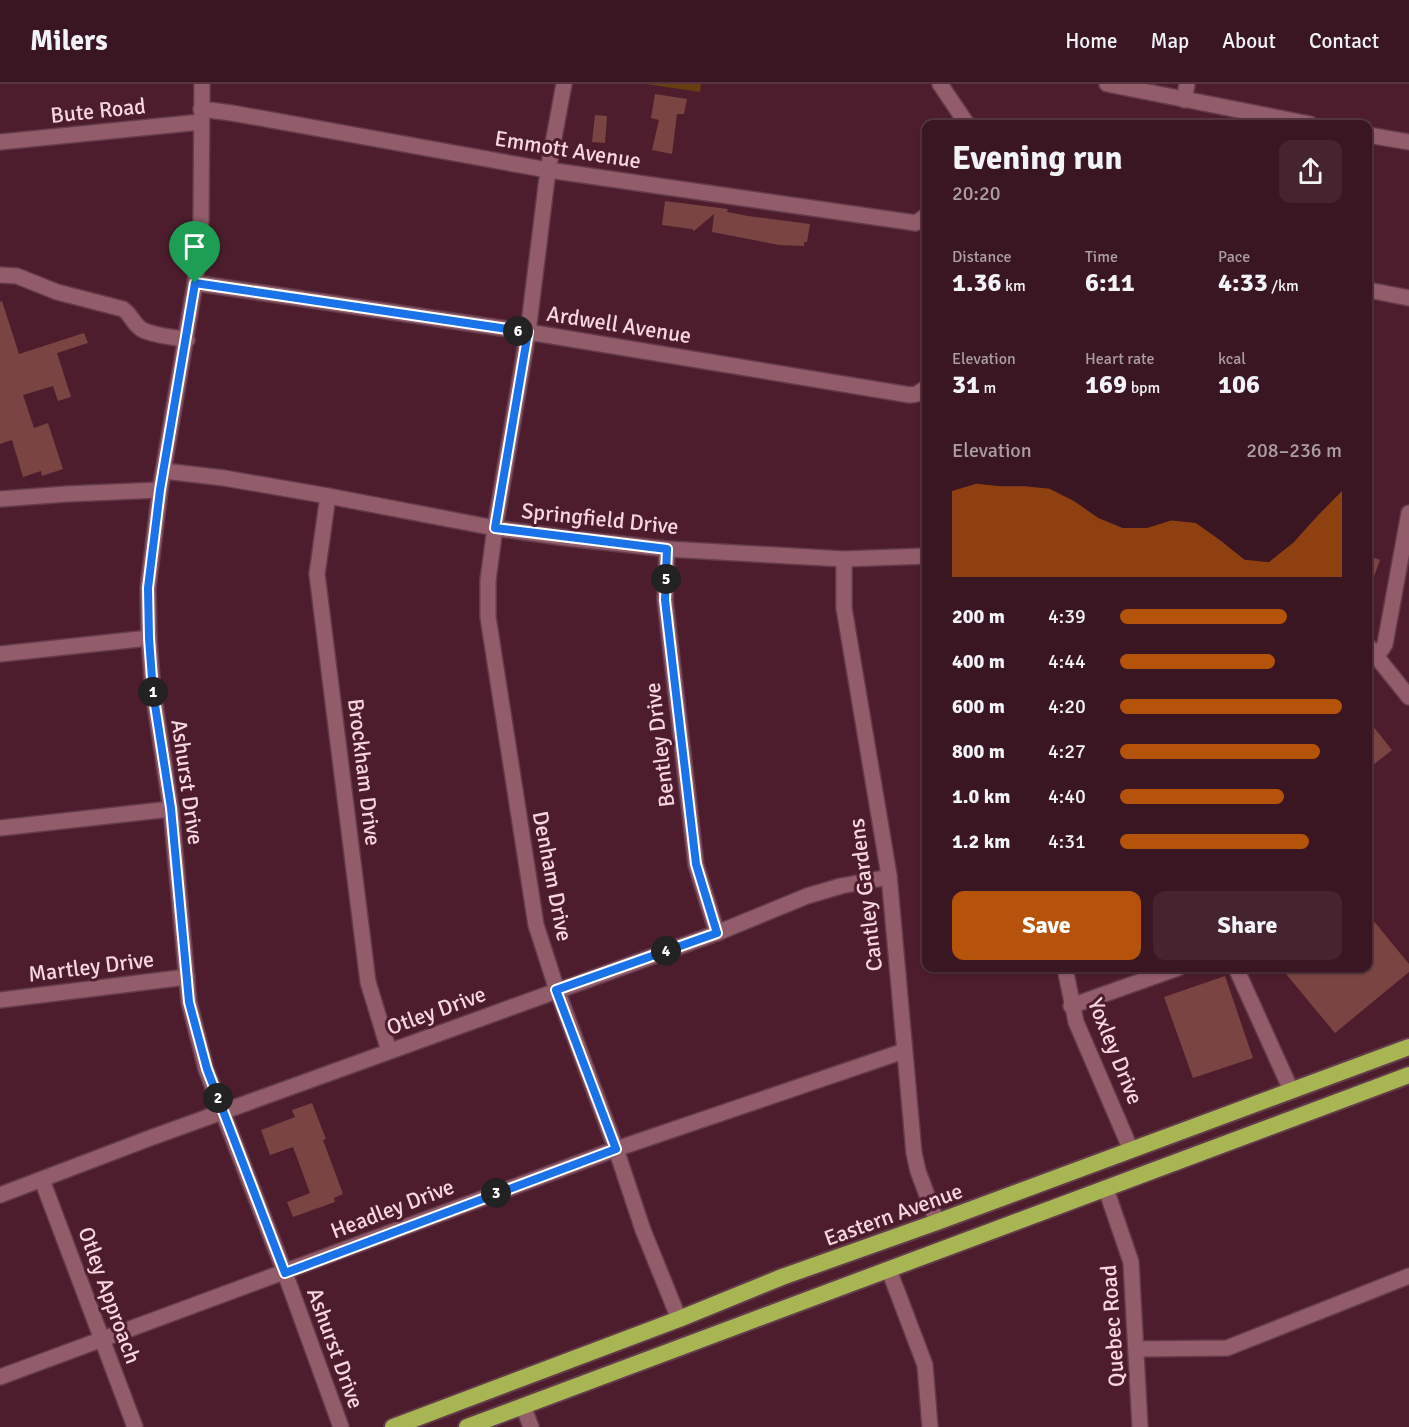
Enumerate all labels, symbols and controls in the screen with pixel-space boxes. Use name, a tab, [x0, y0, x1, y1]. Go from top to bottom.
text: Milers	[30, 24, 108, 58]
text: Home	[1065, 28, 1118, 54]
text: Map	[1151, 28, 1189, 54]
text: About	[1222, 28, 1276, 54]
text: Contact	[1309, 28, 1379, 54]
street label: Bute Road	[49, 92, 147, 129]
street label: Emmott Avenue	[493, 125, 643, 174]
text: Evening run	[952, 138, 1122, 179]
button: share	[1279, 140, 1342, 203]
text: 20:20	[952, 181, 1001, 206]
pin	[169, 221, 220, 283]
icon: arrive	[178, 230, 211, 263]
text: Distance	[952, 247, 1012, 267]
text: Time	[1085, 247, 1118, 267]
text: Pace	[1218, 247, 1250, 267]
text: 1.36	[952, 267, 1002, 299]
text: 6:11	[1085, 267, 1135, 299]
text: 4:33	[1218, 267, 1268, 299]
text: km	[1002, 276, 1026, 296]
text: /km	[1268, 276, 1299, 296]
street label: Ardwell Avenue	[545, 300, 693, 349]
pin: 6	[503, 316, 533, 346]
text: 6	[514, 321, 522, 341]
text: Elevation	[952, 349, 1016, 369]
text: Heart rate	[1085, 349, 1154, 369]
text: kcal	[1218, 349, 1246, 369]
text: 31	[952, 369, 980, 401]
text: 169	[1085, 369, 1127, 401]
text: 106	[1218, 369, 1260, 401]
text: m	[980, 378, 996, 398]
text: bpm	[1127, 378, 1160, 398]
text: Elevation	[952, 438, 1032, 463]
text: 208–236 m	[1246, 438, 1342, 463]
street label: Springfield Drive	[520, 497, 680, 540]
pin: 5	[651, 564, 681, 594]
text: 5	[662, 569, 670, 589]
text: 200 m	[952, 604, 1005, 629]
text: 4:39	[1048, 604, 1086, 629]
text: 400 m	[952, 649, 1005, 674]
text: 4:44	[1048, 649, 1086, 674]
pin: 1	[138, 677, 168, 707]
street label: Bentley Drive	[638, 681, 681, 809]
text: 1	[149, 682, 157, 702]
text: 600 m	[952, 694, 1005, 719]
text: 4:20	[1048, 694, 1086, 719]
street label: Brockham Drive	[342, 697, 387, 847]
street label: Ashurst Drive	[165, 718, 210, 847]
text: 800 m	[952, 739, 1005, 764]
text: 4:27	[1048, 739, 1086, 764]
text: 1.0 km	[952, 784, 1010, 809]
text: 4:40	[1048, 784, 1086, 809]
street label: Denham Drive	[527, 809, 578, 943]
street label: Cantley Gardens	[843, 817, 888, 973]
text: 1.2 km	[952, 829, 1010, 854]
text: 4:31	[1048, 829, 1086, 854]
button: Save	[952, 891, 1141, 960]
button: Share	[1153, 891, 1342, 960]
pin: 4	[651, 936, 681, 966]
text: 4	[662, 941, 670, 961]
street label: Martley Drive	[27, 945, 155, 988]
street label: Otley Drive	[383, 980, 489, 1041]
street label: Yoxley Drive	[1082, 994, 1149, 1108]
pin: 2	[203, 1083, 233, 1113]
text: 2	[214, 1088, 222, 1108]
street label: Headley Drive	[327, 1173, 458, 1244]
street label: Eastern Avenue	[820, 1177, 966, 1252]
pin: 3	[481, 1178, 511, 1208]
text: 3	[492, 1183, 500, 1203]
street label: Otley Approach	[72, 1223, 147, 1367]
street label: Quebec Road	[1095, 1264, 1130, 1388]
street label: Ashurst Drive	[301, 1284, 370, 1412]

